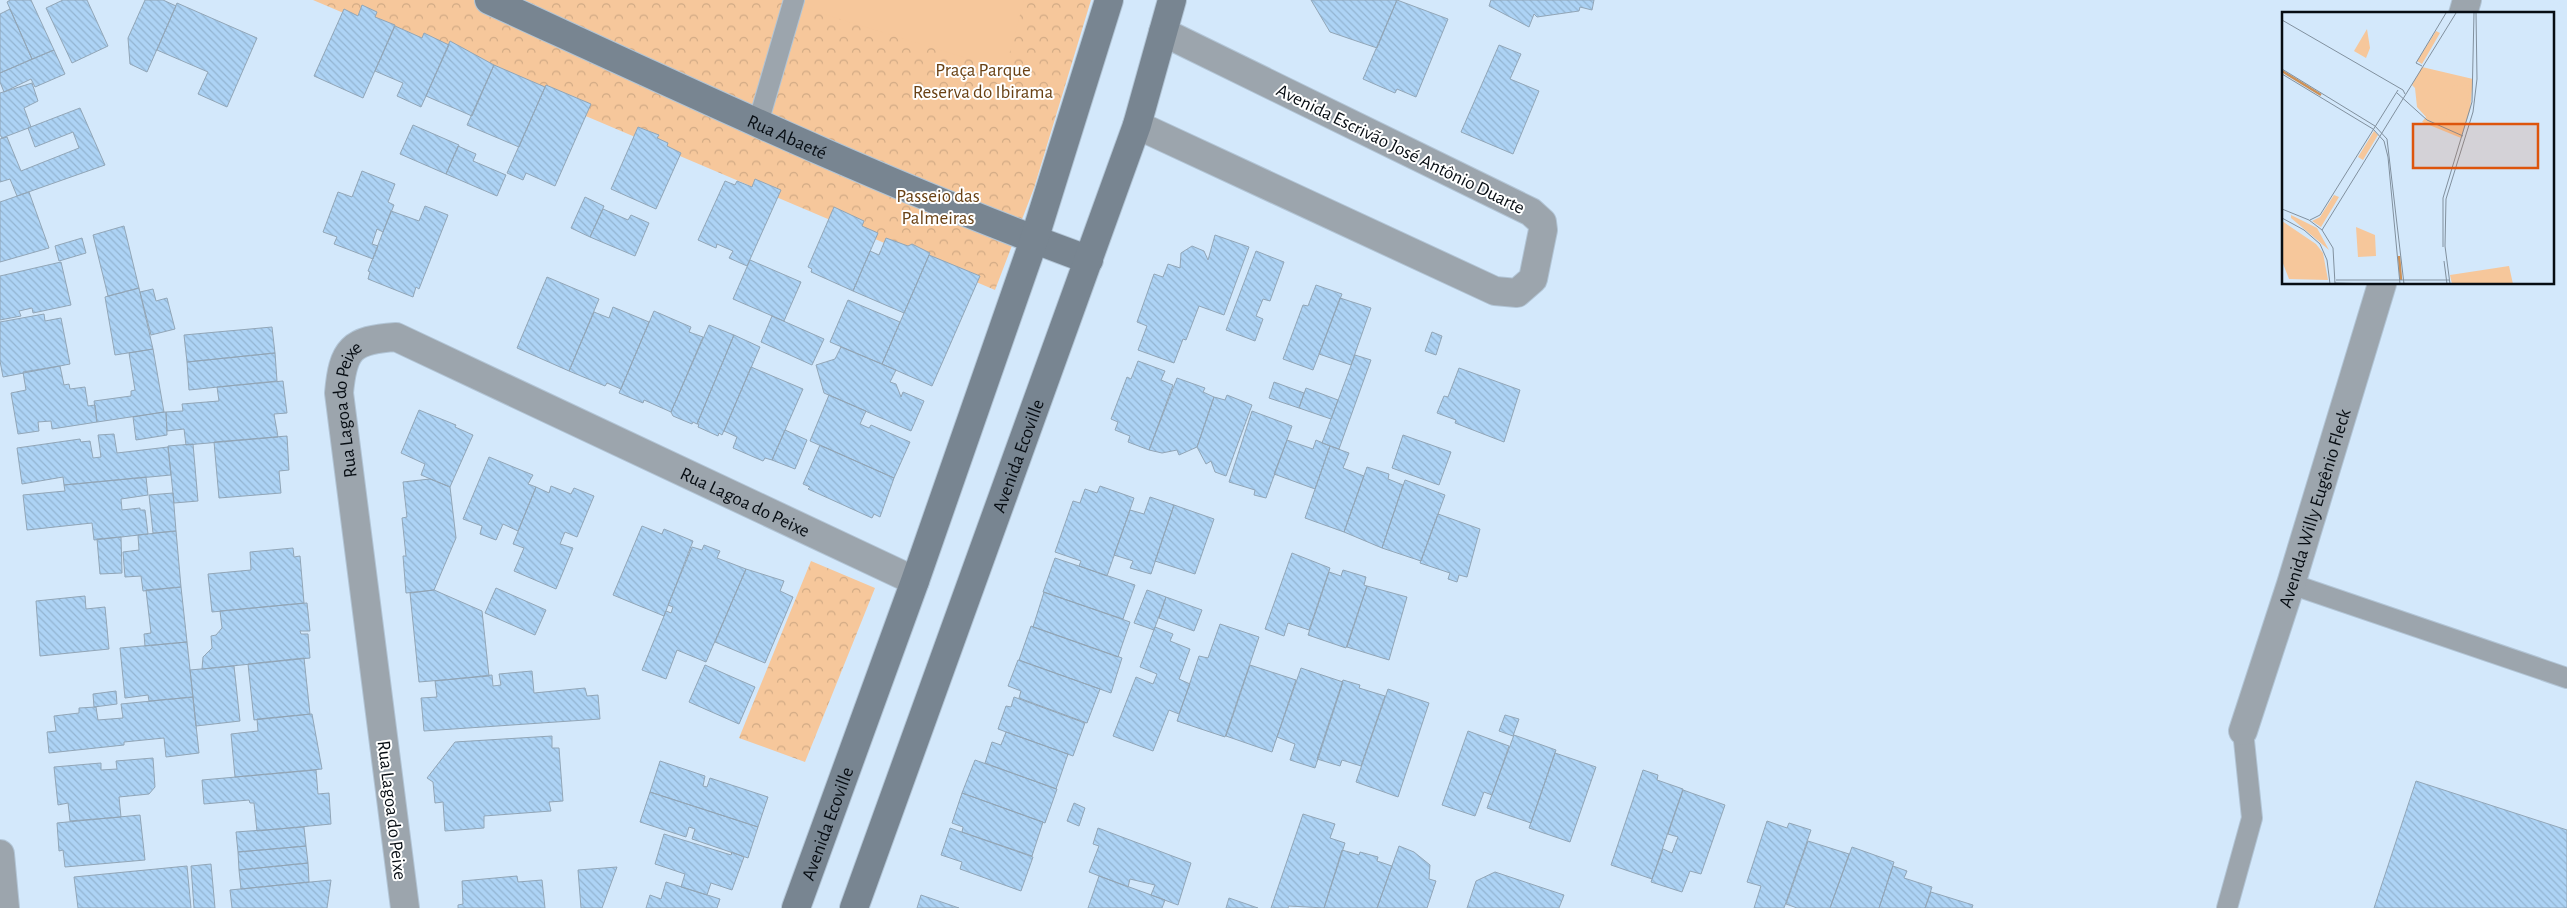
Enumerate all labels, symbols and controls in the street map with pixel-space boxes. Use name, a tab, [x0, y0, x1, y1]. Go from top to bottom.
inset map	[2282, 12, 2554, 285]
park label: Praça Parque Reserva do Ibirama	[913, 61, 1054, 102]
street label: Avenida Escrivão José Antônio Duarte	[1273, 81, 1528, 218]
street label: Rua Abaeté	[744, 112, 829, 163]
park label: Passeio das Palmeiras	[896, 187, 980, 228]
street label: Rua Lagoa do Peixe	[331, 338, 366, 479]
street label: Avenida Ecoville	[990, 397, 1048, 515]
street label: Avenida Willy Eugênio Fleck	[2276, 407, 2355, 610]
street label: Rua Lagoa do Peixe	[677, 464, 812, 541]
street label: Rua Lagoa do Peixe	[374, 739, 409, 881]
street label: Avenida Ecoville	[799, 765, 858, 883]

